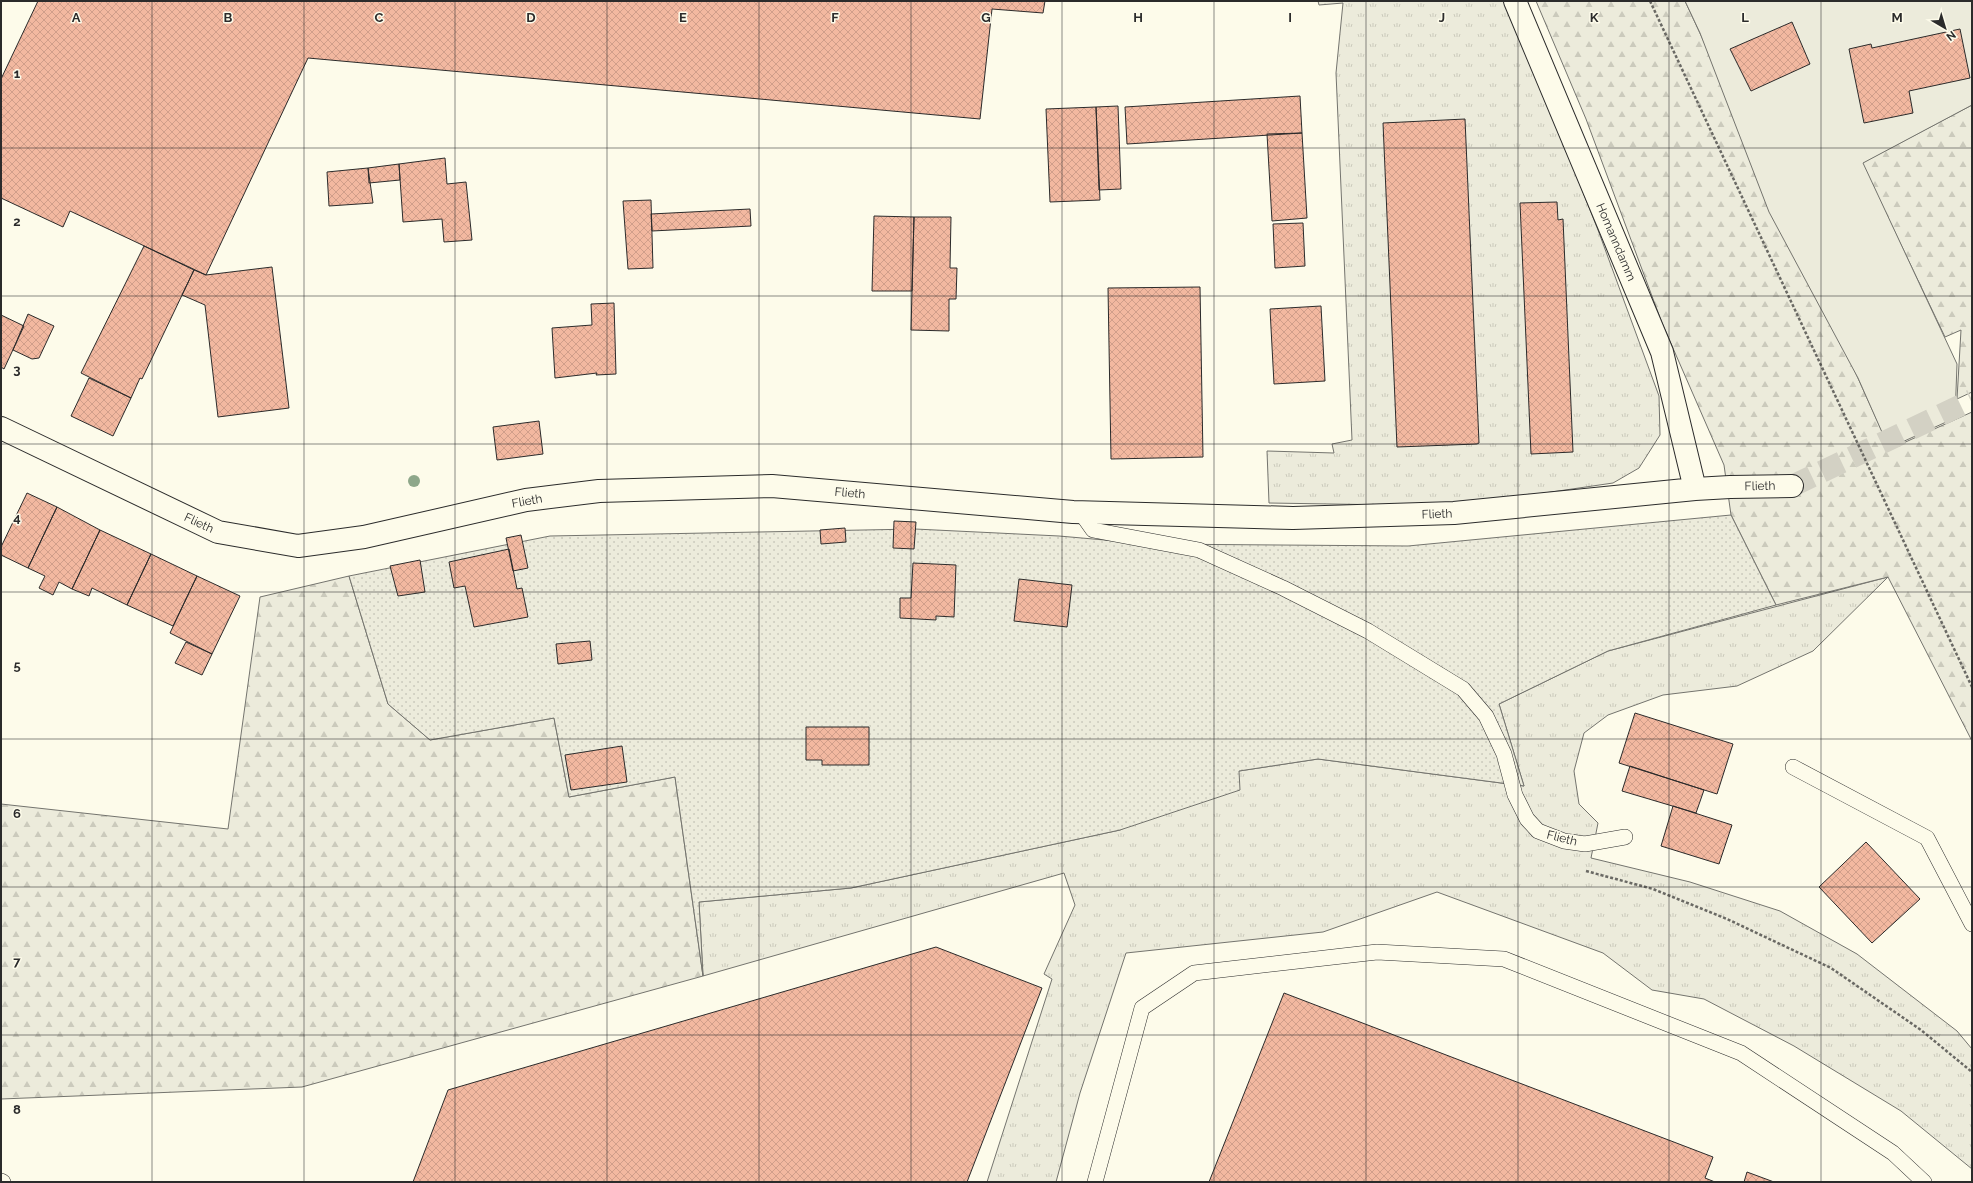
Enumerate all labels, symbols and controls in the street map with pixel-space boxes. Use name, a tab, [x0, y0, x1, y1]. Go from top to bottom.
north arrow	[1925, 8, 1965, 48]
text: A	[72, 10, 81, 25]
text: B	[224, 10, 233, 25]
text: C	[375, 10, 384, 25]
text: D	[526, 10, 536, 25]
text: E	[679, 10, 687, 25]
text: F	[831, 10, 839, 25]
text: G	[981, 10, 991, 25]
text: H	[1133, 10, 1143, 25]
text: I	[1288, 10, 1292, 25]
text: J	[1439, 10, 1445, 25]
text: K	[1590, 10, 1599, 25]
text: L	[1741, 10, 1749, 25]
text: M	[1891, 10, 1903, 25]
text: N	[1944, 28, 1958, 43]
text: 1	[14, 66, 21, 81]
street label: Homanndamm	[1593, 201, 1639, 283]
text: 2	[13, 214, 21, 229]
text: 3	[13, 362, 21, 377]
street label: Flieth	[1744, 479, 1776, 493]
street label: Flieth	[834, 485, 866, 501]
street label: Flieth	[511, 491, 543, 511]
street label: Flieth	[1421, 506, 1453, 522]
text: 4	[13, 510, 21, 525]
street label: Flieth	[182, 510, 216, 536]
text: 5	[13, 658, 21, 673]
text: 6	[13, 806, 21, 821]
street label: Flieth	[1545, 827, 1579, 849]
text: 7	[13, 954, 21, 969]
text: 8	[13, 1102, 21, 1117]

